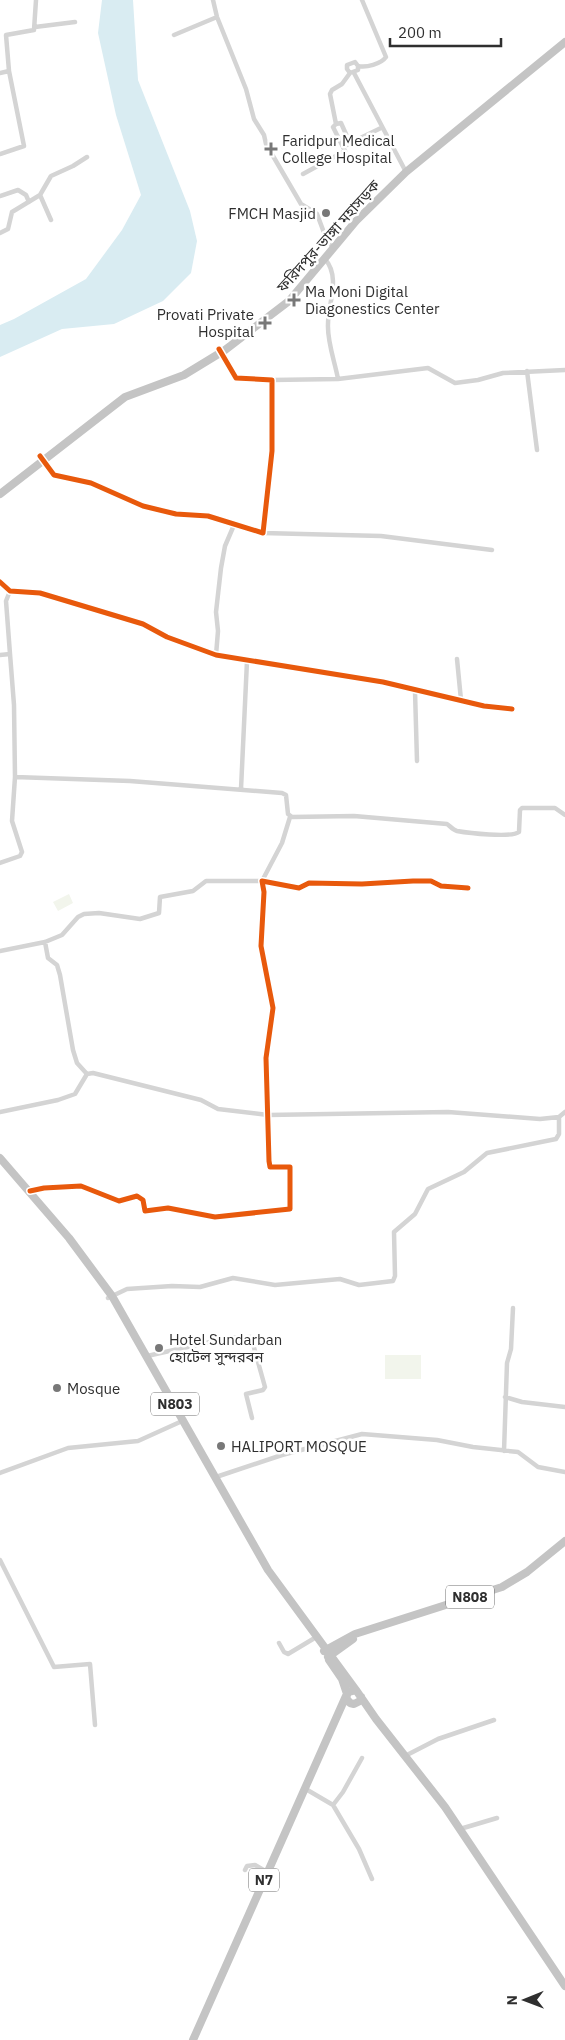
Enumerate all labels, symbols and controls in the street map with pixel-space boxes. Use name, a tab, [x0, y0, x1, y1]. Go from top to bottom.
scale bar	[390, 15, 501, 47]
text: 200 m	[398, 23, 442, 42]
place label: Faridpur Medical College Hospital	[282, 131, 395, 167]
marker: Faridpur Medical College Hospital	[264, 142, 278, 156]
street label: ফরিদপুর-ভাঙ্গা মহাসড়ক	[272, 175, 384, 297]
place label: FMCH Masjid	[228, 204, 316, 223]
marker: FMCH Masjid	[320, 207, 332, 219]
place label: Ma Moni Digital Diagonestics Center	[305, 282, 440, 318]
marker: Ma Moni Digital Diagonestics Center	[287, 293, 301, 307]
place label: Provati Private Hospital	[157, 305, 254, 341]
marker: Provati Private Hospital	[258, 316, 272, 330]
place label: Hotel Sundarban হোটেল সুন্দরবন	[169, 1330, 282, 1366]
marker: Hotel Sundarban হোটেল সুন্দরবন	[153, 1342, 165, 1354]
place label: Mosque	[67, 1379, 120, 1398]
marker: Mosque	[51, 1382, 63, 1394]
road number: N803	[151, 1392, 199, 1416]
place label: HALIPORT MOSQUE	[231, 1437, 367, 1456]
marker: HALIPORT MOSQUE	[215, 1440, 227, 1452]
road number: N808	[446, 1585, 494, 1608]
road number: N7	[249, 1868, 279, 1892]
north arrow	[500, 1975, 550, 2025]
text: N	[503, 1995, 521, 2005]

